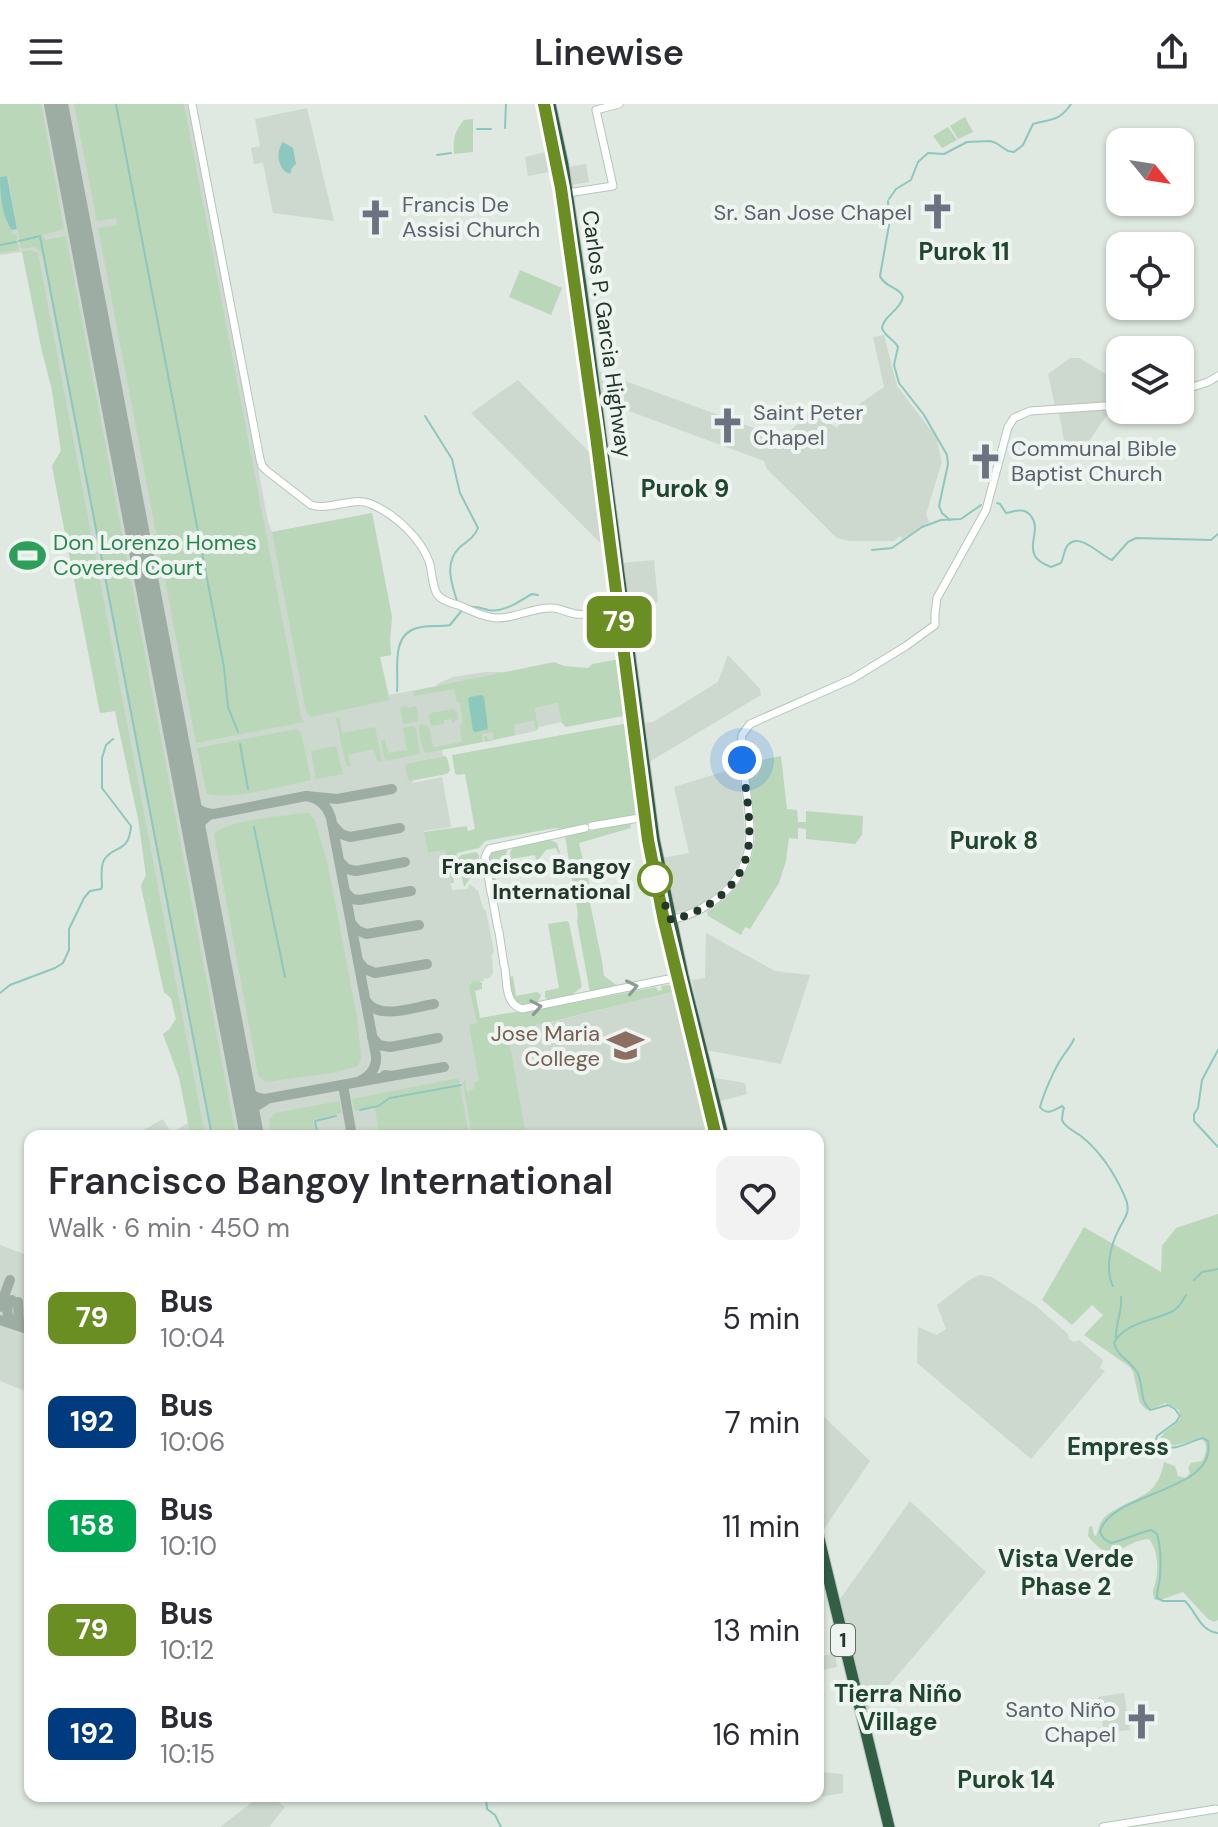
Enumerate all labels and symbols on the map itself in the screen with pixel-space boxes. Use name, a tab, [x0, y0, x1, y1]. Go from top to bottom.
north arrow	[1106, 128, 1194, 216]
place label: Francis De Assisi Church	[402, 190, 540, 244]
church icon: Sr. San Jose Chapel	[919, 193, 957, 231]
church icon: Francis De Assisi Church	[357, 198, 395, 236]
place label: Sr. San Jose Chapel	[714, 198, 912, 227]
street label: Carlos P. Garcia Highway	[575, 208, 639, 460]
district label: Purok 11	[919, 236, 1009, 267]
place label: Saint Peter Chapel	[753, 398, 863, 452]
church icon: Saint Peter Chapel	[708, 406, 746, 444]
place label: Communal Bible Baptist Church	[1011, 434, 1177, 488]
church icon: Communal Bible Baptist Church	[966, 442, 1004, 480]
district label: Purok 9	[641, 473, 729, 504]
place label: Don Lorenzo Homes Covered Court	[53, 528, 257, 582]
sports icon: Don Lorenzo Homes Covered Court	[8, 536, 46, 574]
line badge: 79	[583, 596, 655, 648]
your location	[722, 740, 762, 780]
district label: Purok 8	[950, 825, 1038, 856]
place label: Francisco Bangoy International	[441, 852, 631, 906]
marker: Francisco Bangoy International	[638, 862, 672, 896]
one-way arrow	[625, 979, 638, 996]
one-way arrow	[529, 999, 543, 1016]
place label: Jose Maria College	[491, 1019, 600, 1073]
school or university icon: Jose Maria College	[607, 1027, 645, 1065]
district label: Empress	[1067, 1431, 1169, 1462]
district label: Vista Verde Phase 2	[998, 1543, 1134, 1602]
road number: 1	[831, 1624, 855, 1656]
district label: Tierra Niño Village	[834, 1678, 962, 1737]
place label: Santo Niño Chapel	[1005, 1695, 1116, 1749]
church icon: Santo Niño Chapel	[1123, 1703, 1161, 1741]
district label: Purok 14	[957, 1764, 1055, 1795]

